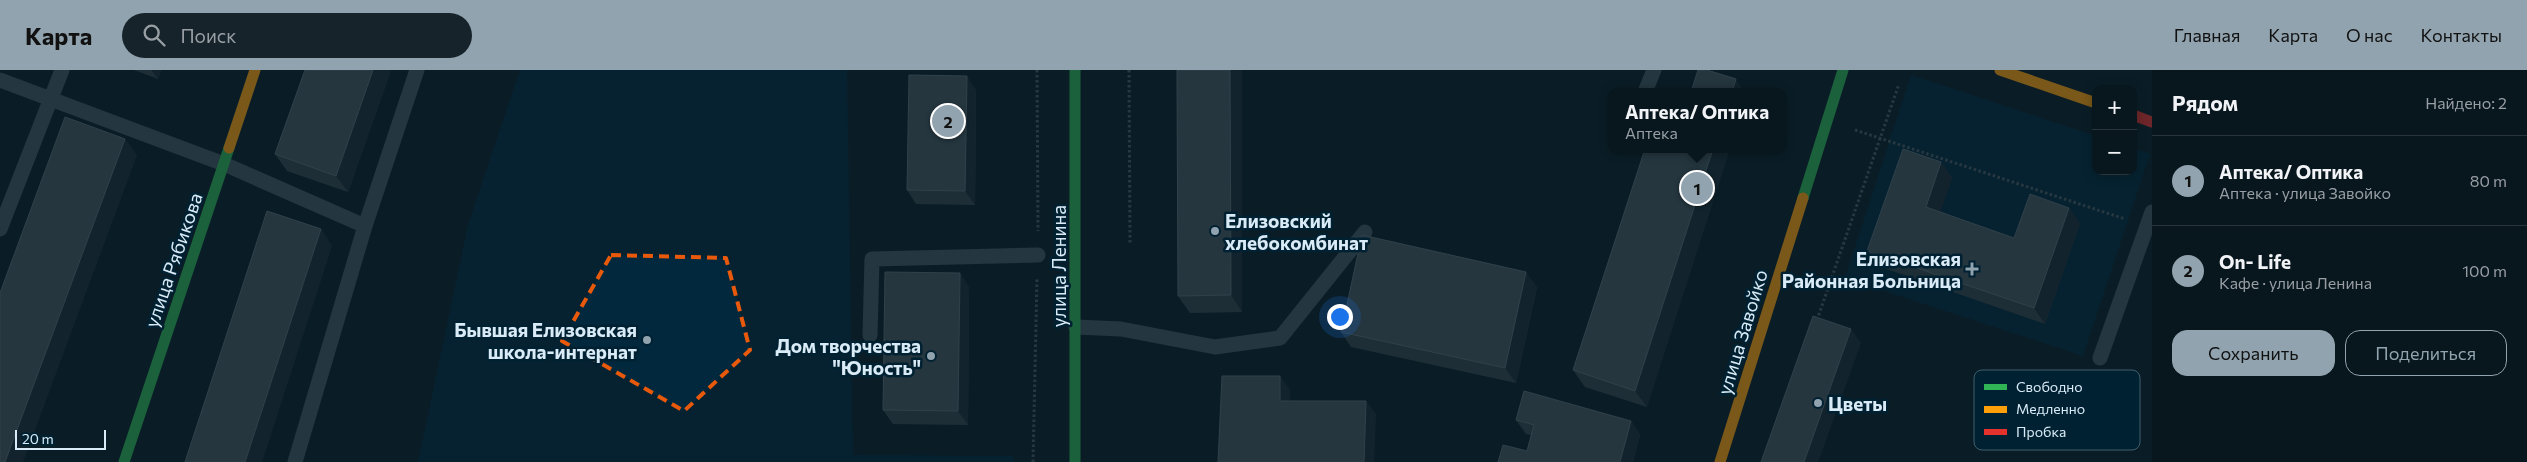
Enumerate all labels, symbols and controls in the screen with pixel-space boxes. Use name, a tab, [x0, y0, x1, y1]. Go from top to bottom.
search box	[122, 13, 472, 58]
text: Карта	[25, 21, 92, 50]
icon: search	[140, 21, 168, 49]
text: Поиск	[180, 24, 236, 47]
text: Главная	[2174, 24, 2240, 46]
text: Карта	[2268, 24, 2318, 46]
text: О нас	[2346, 24, 2393, 46]
text: Контакты	[2421, 24, 2502, 46]
map controls	[2092, 85, 2137, 175]
button: +	[2092, 85, 2137, 130]
popup	[1608, 88, 1786, 153]
text: Рядом	[2172, 90, 2238, 115]
text: Найдено: 2	[2425, 93, 2507, 112]
text: Аптека/ Оптика	[1625, 100, 1769, 123]
pin: 2	[932, 102, 964, 140]
text: Аптека	[1625, 123, 1678, 142]
button: −	[2092, 130, 2137, 175]
text: Аптека/ Оптика	[2219, 160, 2363, 183]
pin: 1	[1681, 169, 1713, 207]
text: 1	[2184, 171, 2192, 190]
text: 80 m	[2470, 171, 2507, 190]
text: Аптека · улица Завойко	[2219, 183, 2391, 202]
street label: улица Рябикова	[139, 190, 207, 330]
street label: улица Ленина	[1047, 205, 1070, 327]
place label: Елизовский хлебокомбинат	[1225, 209, 1368, 254]
marker: Елизовский хлебокомбинат	[1209, 225, 1221, 237]
place label: Елизовская Районная Больница	[1782, 247, 1961, 292]
text: On- Life	[2219, 250, 2291, 273]
text: 2	[2183, 261, 2193, 280]
text: 100 m	[2462, 261, 2507, 280]
marker: Елизовская Районная Больница	[1965, 262, 1979, 276]
street label: улица Завойко	[1712, 267, 1772, 397]
text: Кафе · улица Ленина	[2219, 273, 2372, 292]
your location	[1327, 304, 1353, 330]
place label: Бывшая Елизовская школа-интернат	[454, 318, 637, 363]
button: Сохранить	[2172, 330, 2335, 376]
button: Поделиться	[2345, 330, 2507, 376]
marker: Бывшая Елизовская школа-интернат	[641, 334, 653, 346]
place label: Дом творчества "Юность"	[775, 334, 921, 379]
marker: Дом творчества "Юность"	[925, 350, 937, 362]
legend	[1974, 370, 2140, 450]
text: Свободно	[2016, 378, 2083, 395]
place label: Цветы	[1828, 392, 1887, 415]
marker: Цветы	[1812, 397, 1824, 409]
text: Медленно	[2016, 400, 2085, 417]
text: Пробка	[2016, 423, 2066, 440]
scale bar	[15, 427, 106, 450]
text: 20 m	[22, 430, 54, 447]

